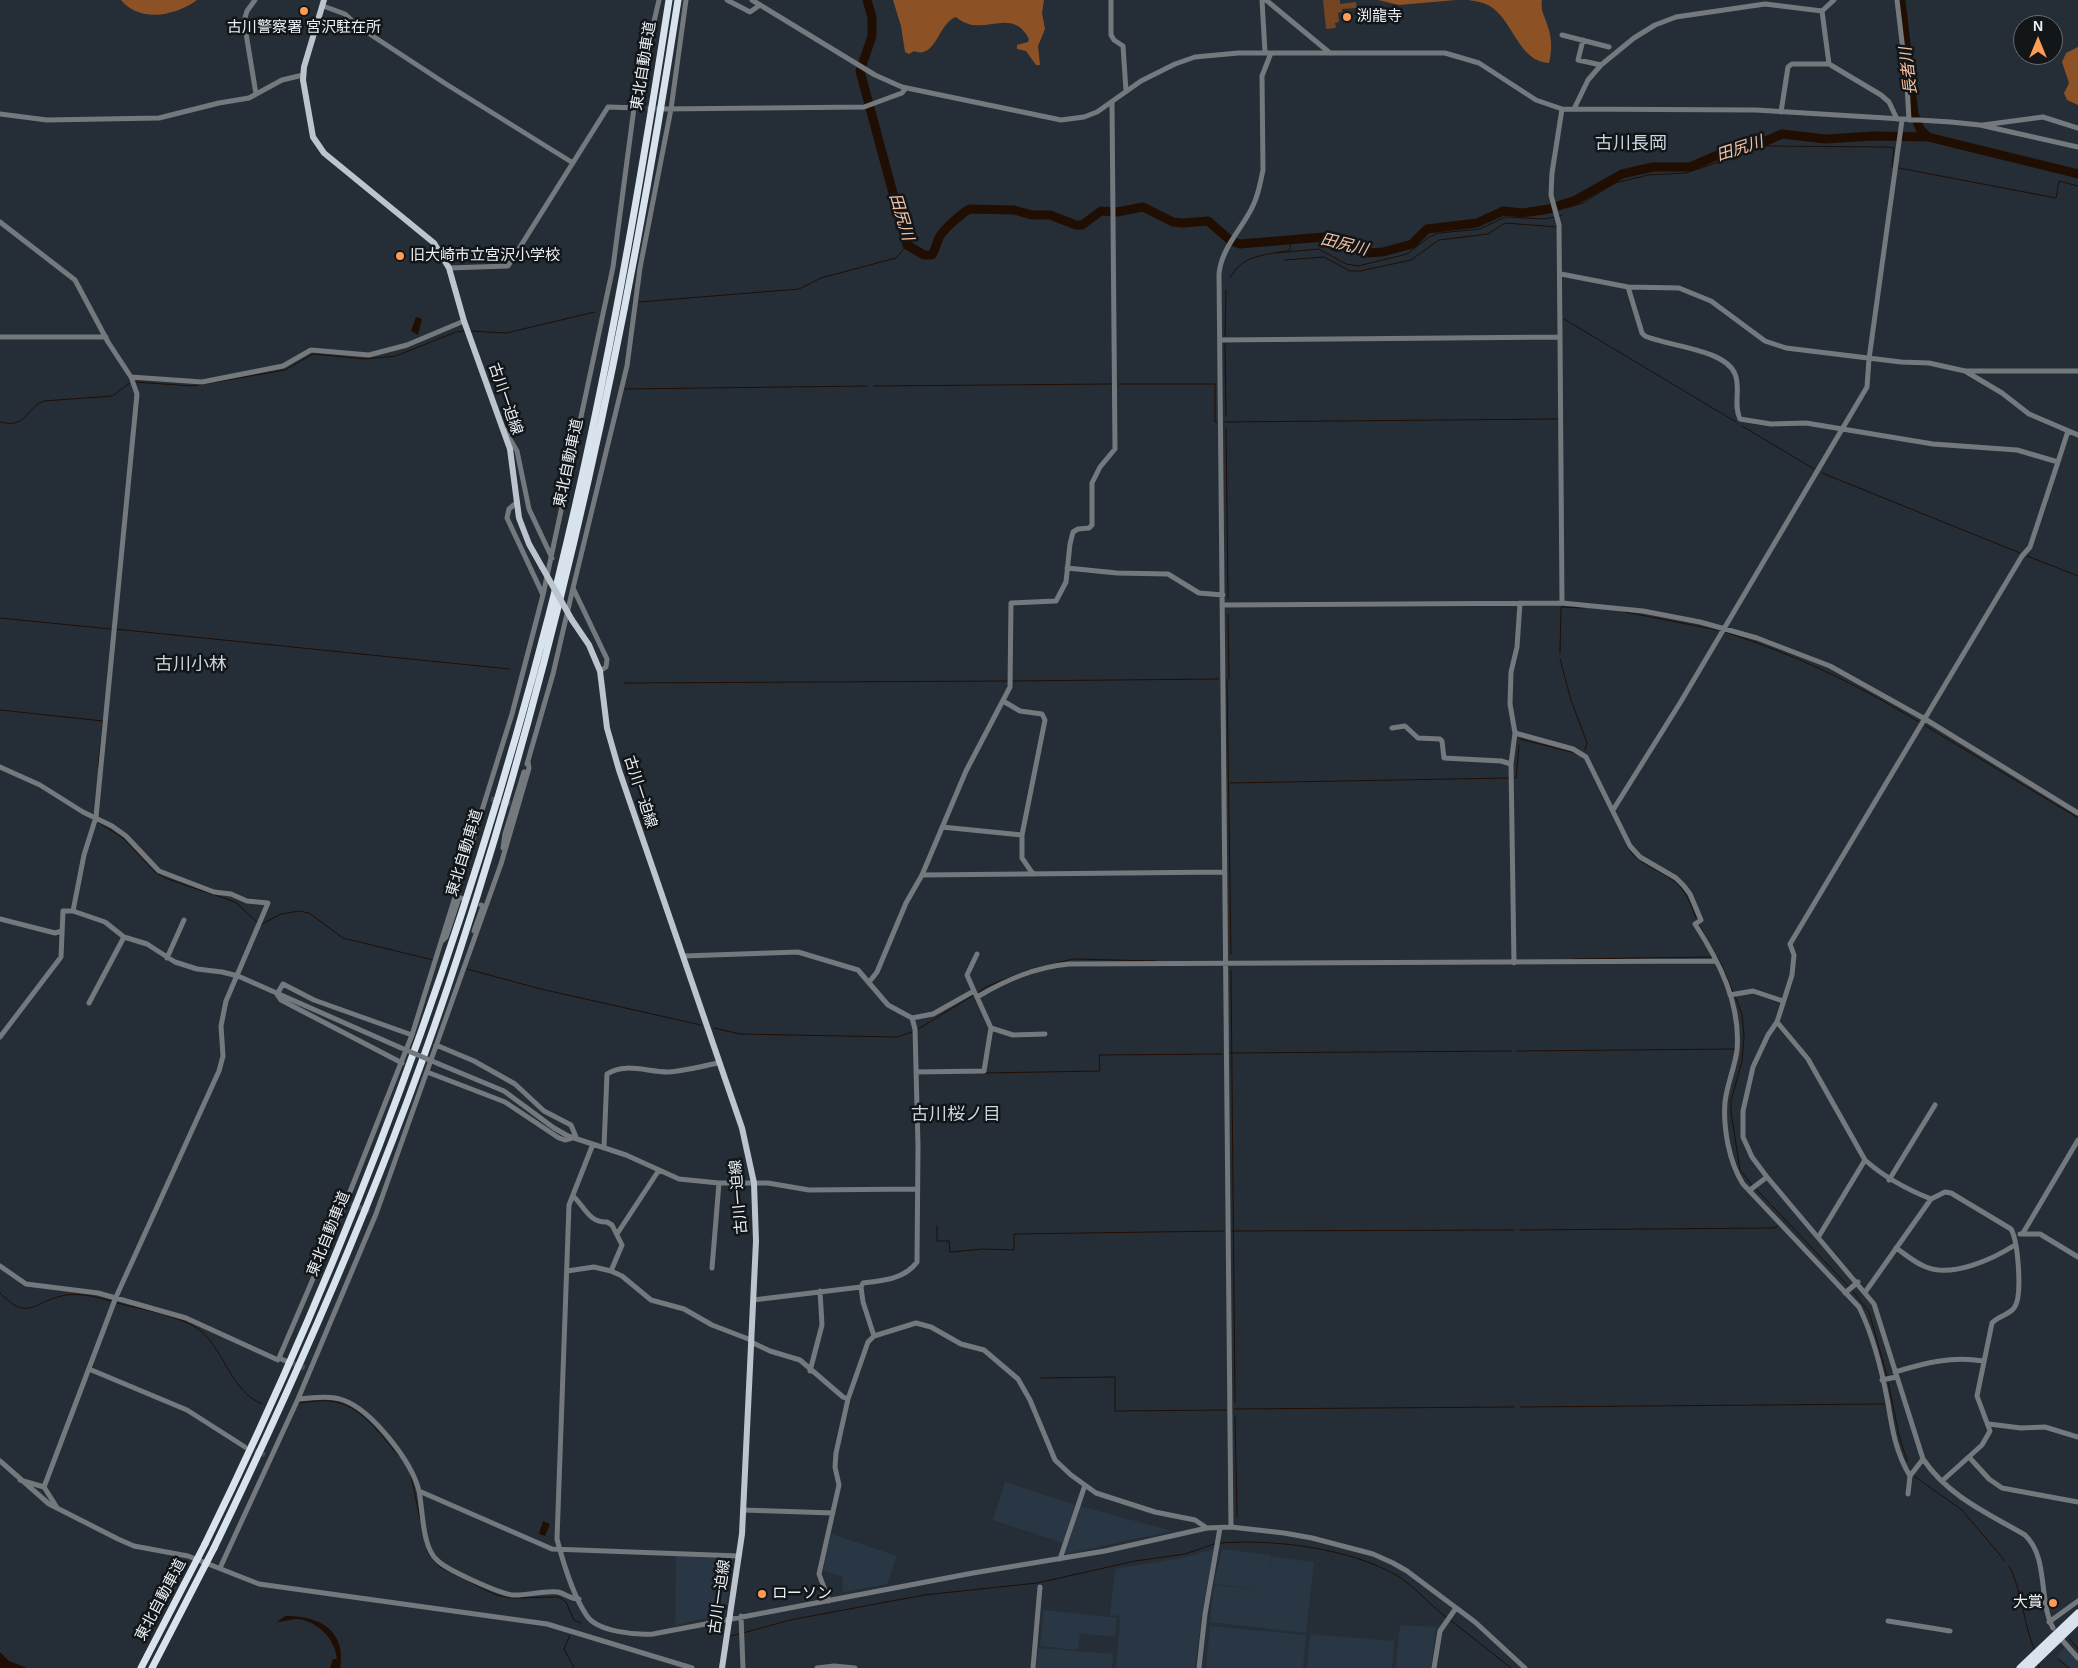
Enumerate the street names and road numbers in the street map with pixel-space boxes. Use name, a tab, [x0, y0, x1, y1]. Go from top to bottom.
street label: 東北自動車道	[628, 20, 660, 112]
street label: 古川一迫線	[484, 361, 526, 437]
street label: 東北自動車道	[551, 417, 587, 509]
street label: 古川一迫線	[620, 754, 660, 830]
street label: 東北自動車道	[443, 807, 487, 899]
street label: 古川一迫線	[727, 1159, 751, 1235]
street label: 東北自動車道	[304, 1189, 354, 1279]
street label: 東北自動車道	[132, 1556, 190, 1644]
street label: 古川一迫線	[706, 1559, 734, 1635]

